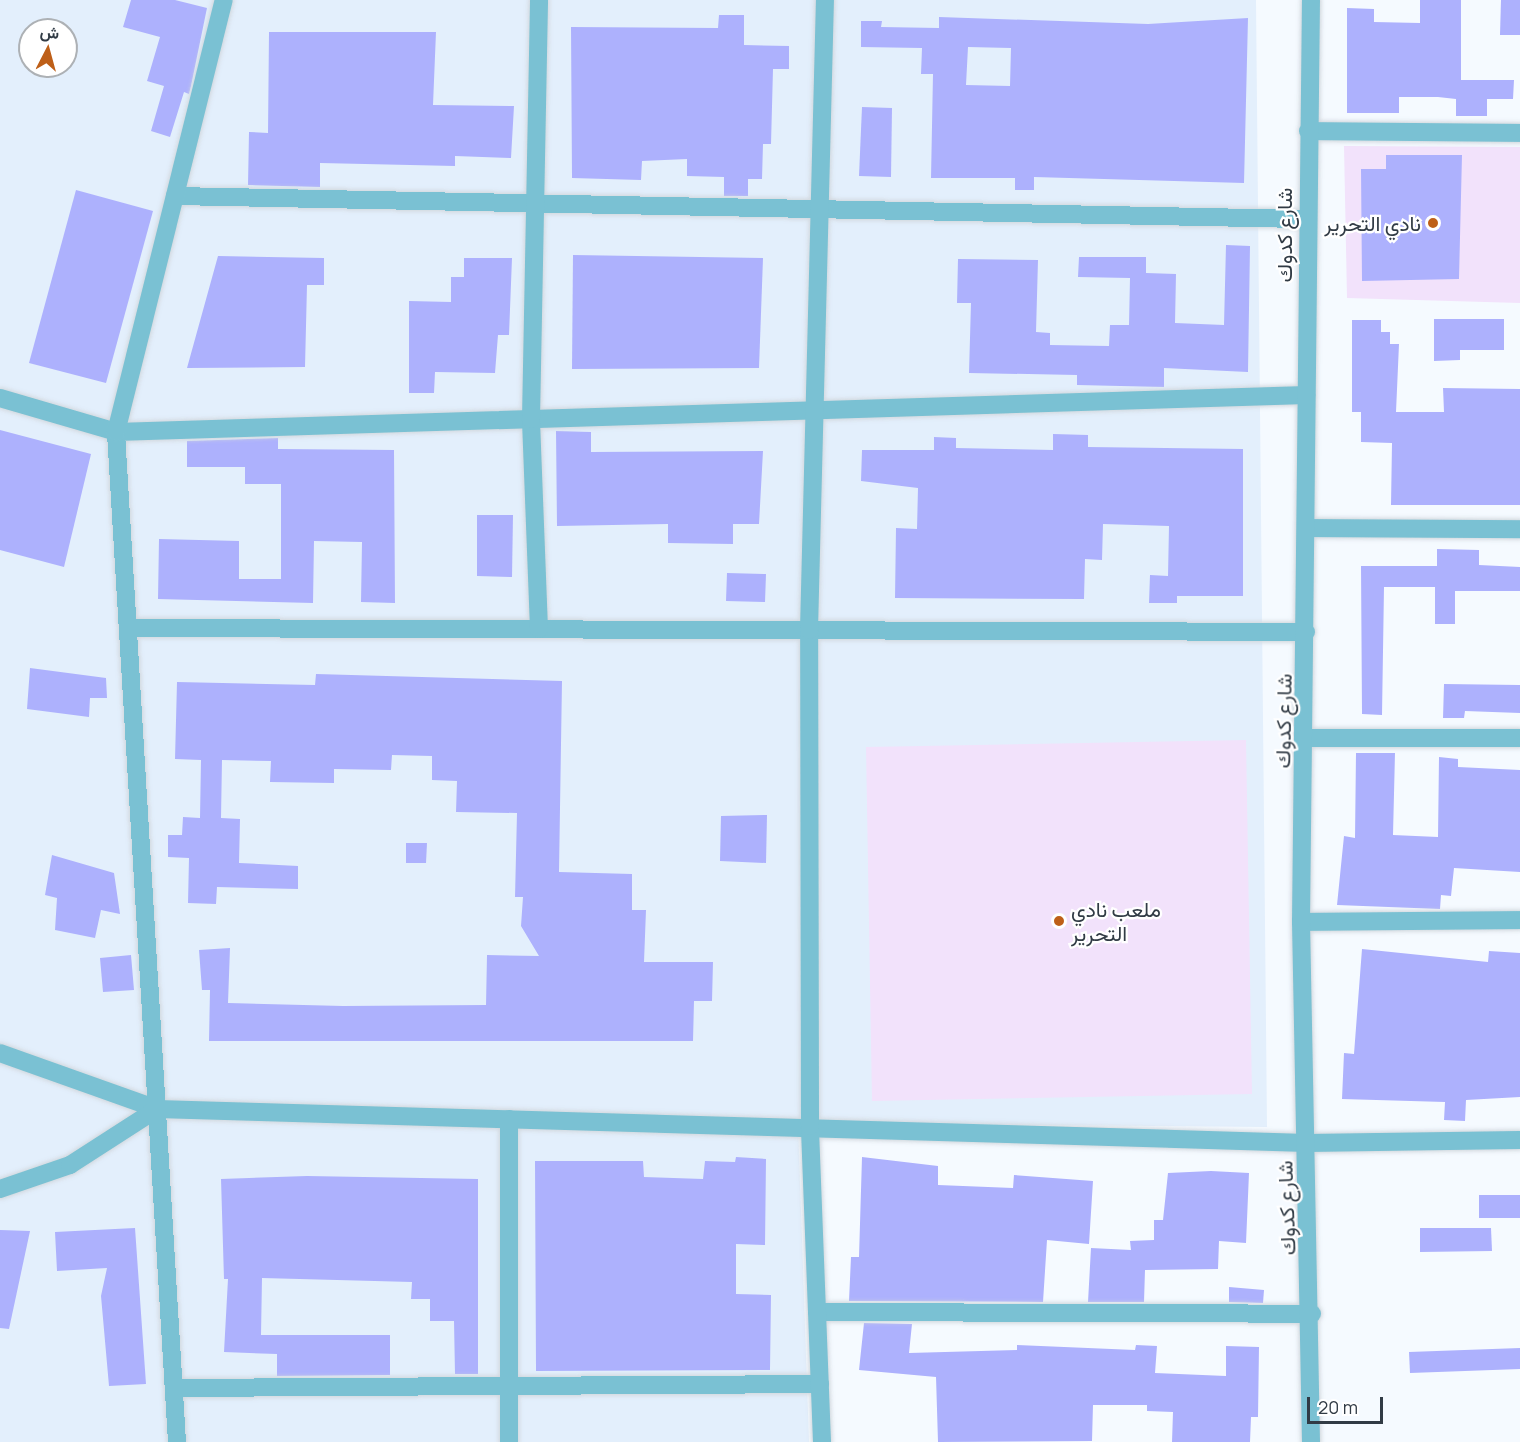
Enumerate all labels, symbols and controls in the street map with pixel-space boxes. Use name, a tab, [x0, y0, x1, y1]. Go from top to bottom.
north arrow	[18, 18, 78, 78]
text: ش	[39, 20, 60, 44]
street label: شارع كدوك	[1271, 188, 1297, 282]
place label: نادي التحرير	[1324, 210, 1421, 236]
marker: نادي التحرير	[1426, 216, 1440, 230]
street label: شارع كدوك	[1270, 673, 1296, 769]
place label: ملعب نادي التحرير	[1071, 896, 1161, 946]
marker: ملعب نادي التحرير	[1052, 914, 1066, 928]
street label: شارع كدوك	[1272, 1160, 1300, 1256]
scale bar	[1310, 1385, 1386, 1423]
text: 20 m	[1318, 1395, 1358, 1419]

